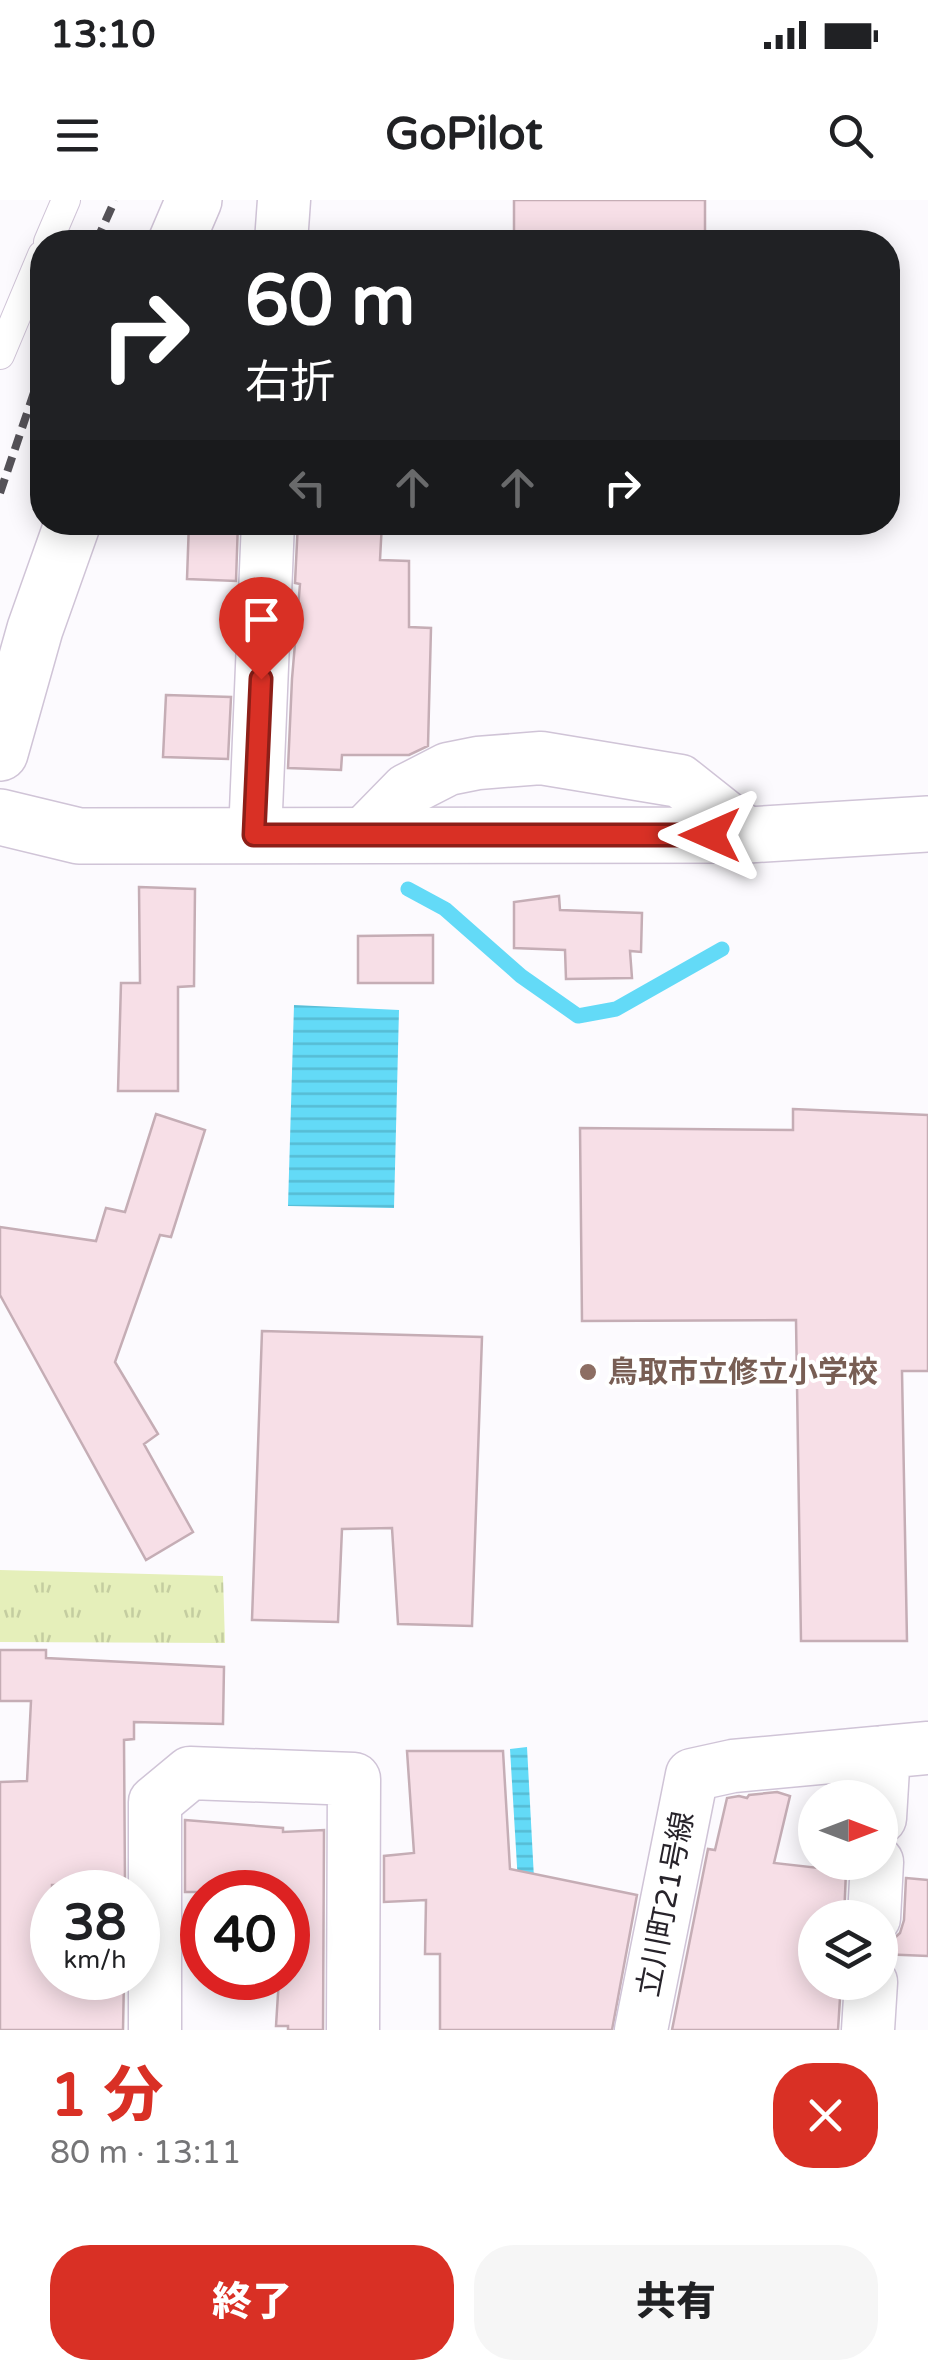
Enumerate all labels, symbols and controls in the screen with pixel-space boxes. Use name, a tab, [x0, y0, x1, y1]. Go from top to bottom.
text: 13:10	[50, 12, 155, 58]
icon: menu	[50, 108, 105, 163]
text: GoPilot	[385, 108, 543, 162]
icon: search	[823, 108, 878, 163]
text: 60 m	[245, 260, 415, 344]
icon: right	[80, 270, 210, 400]
text: 右折	[245, 356, 335, 410]
icon: left	[280, 460, 335, 515]
icon: ahead	[385, 460, 440, 515]
icon: ahead	[490, 460, 545, 515]
icon: right	[595, 460, 650, 515]
pin	[219, 577, 304, 680]
icon: arrive	[234, 592, 289, 647]
position arrow	[658, 783, 762, 887]
place label: 鳥取市立修立小学校	[608, 1354, 878, 1391]
marker: 鳥取市立修立小学校	[577, 1361, 599, 1383]
north arrow	[798, 1780, 898, 1880]
map controls	[798, 1780, 898, 2000]
street label: 立川町21号線	[630, 1808, 702, 2000]
speed limit sign: 40	[180, 1870, 310, 2000]
text: 38	[64, 1893, 126, 1953]
button: layers	[798, 1900, 898, 2000]
text: km/h	[64, 1945, 126, 1975]
text: 1 分	[50, 2060, 163, 2132]
button: close	[773, 2063, 878, 2168]
text: 80 m · 13:11	[50, 2134, 242, 2172]
button: 終了	[50, 2245, 454, 2360]
button: 共有	[474, 2245, 878, 2360]

